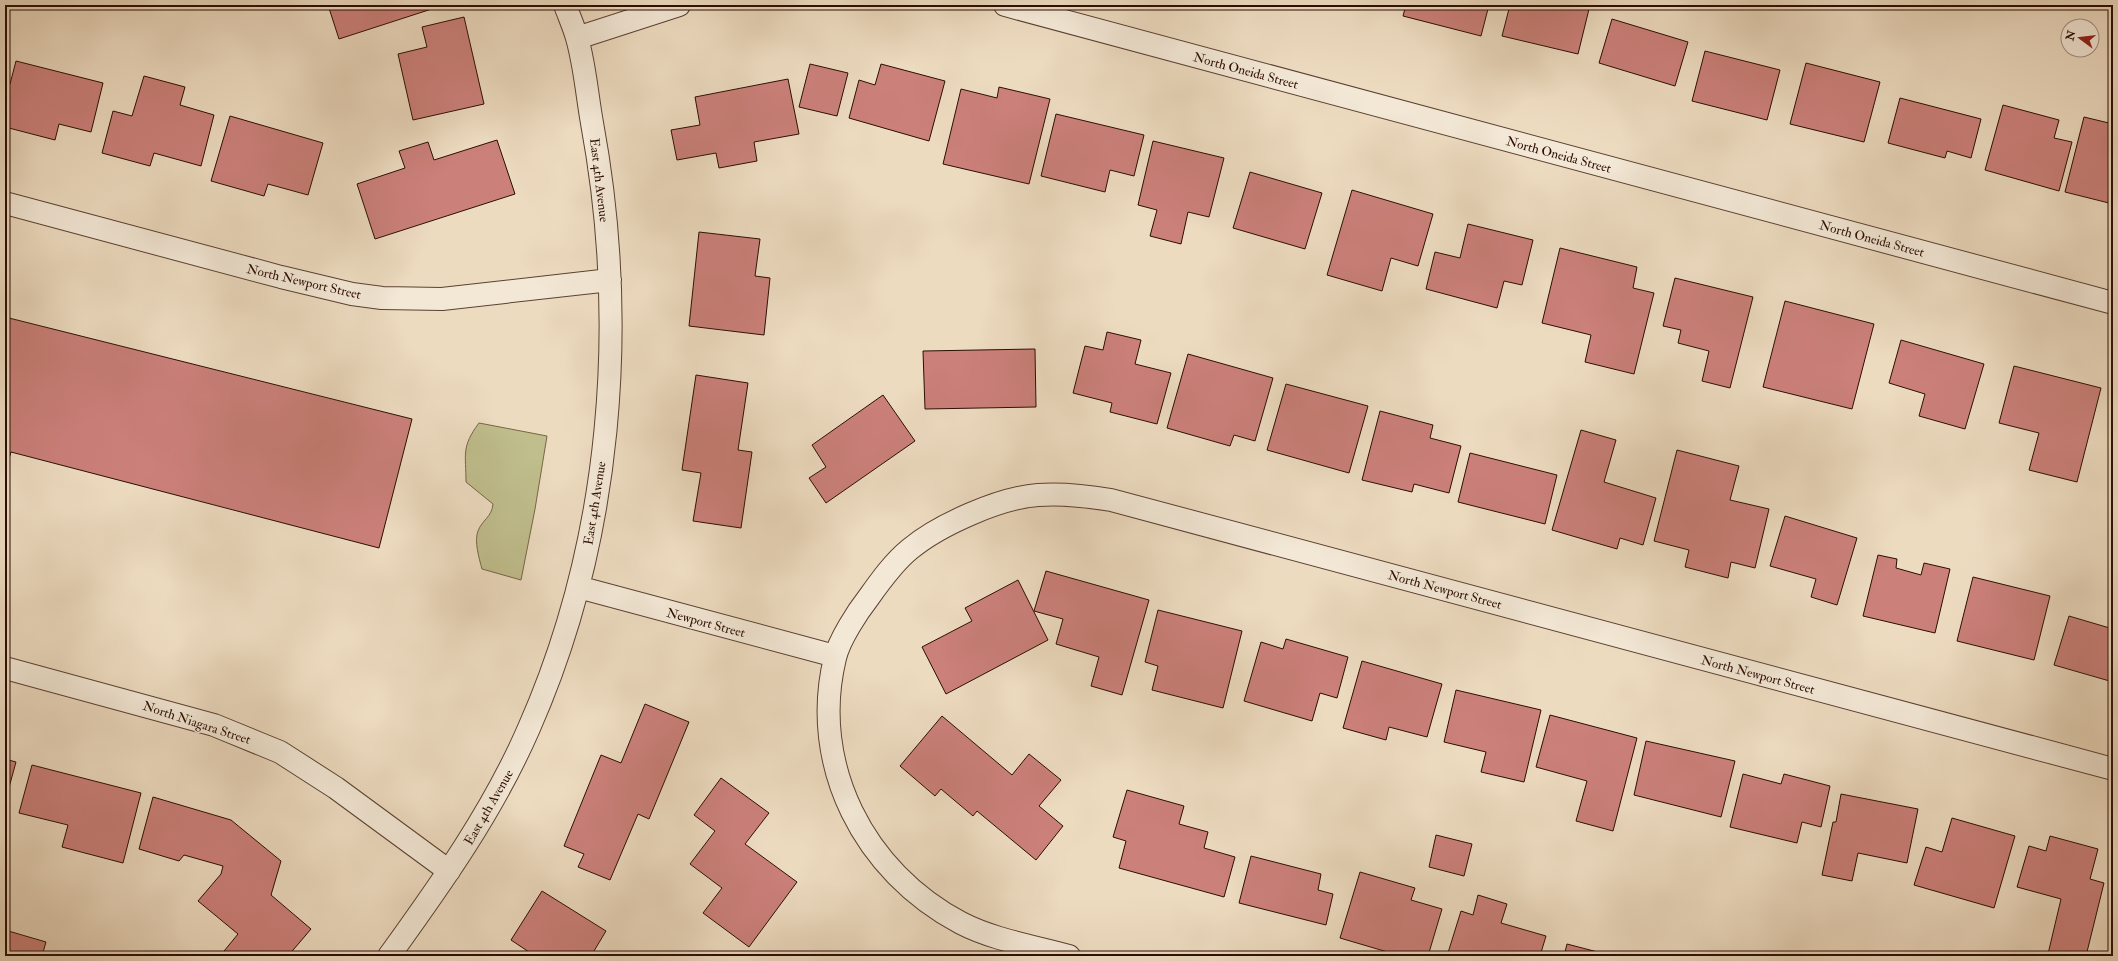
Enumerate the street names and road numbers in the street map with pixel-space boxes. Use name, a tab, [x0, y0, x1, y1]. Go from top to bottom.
street label: North Oneida Street	[1191, 49, 1300, 93]
street label: North Oneida Street	[1504, 133, 1613, 177]
street label: East 4th Avenue	[586, 137, 612, 224]
street label: North Oneida Street	[1817, 217, 1926, 261]
street label: North Newport Street	[245, 261, 363, 304]
street label: East 4th Avenue	[580, 460, 610, 546]
street label: North Newport Street	[1386, 567, 1503, 614]
street label: Newport Street	[664, 605, 747, 642]
street label: North Newport Street	[1699, 652, 1816, 699]
street label: North Niagara Street	[141, 698, 253, 748]
street label: East 4th Avenue	[461, 766, 517, 848]

